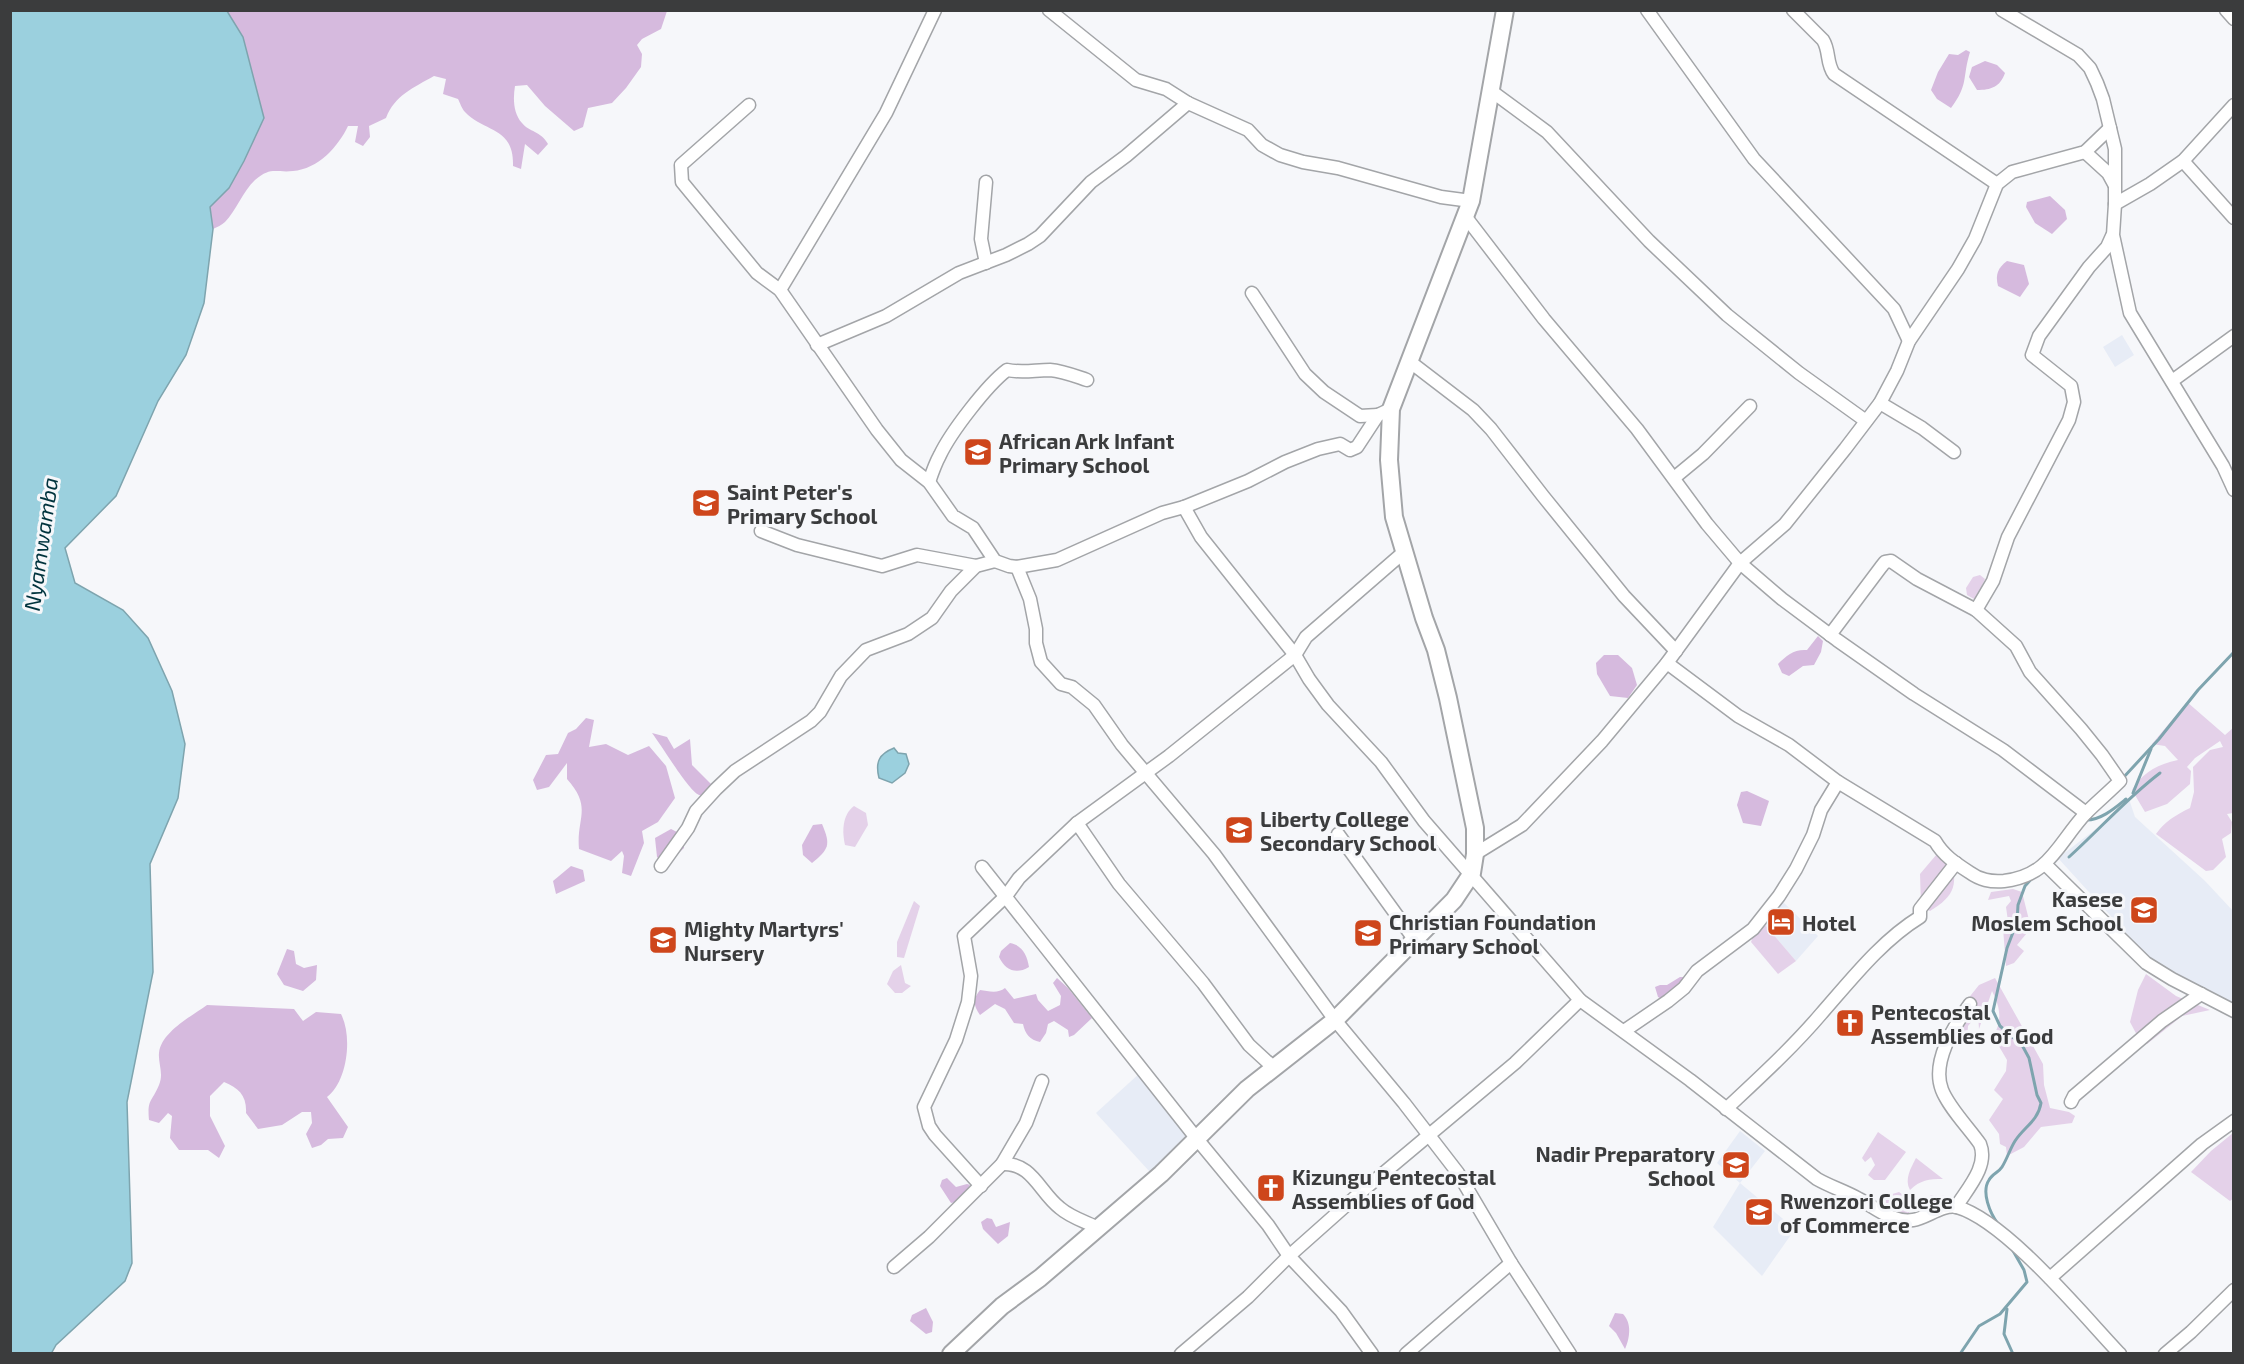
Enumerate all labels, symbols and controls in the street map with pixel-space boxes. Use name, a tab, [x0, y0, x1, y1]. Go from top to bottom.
place label: African Ark Infant Primary School	[999, 428, 1175, 478]
school or university icon: African Ark Infant Primary School	[962, 436, 994, 468]
water label: Nyamwamba	[18, 475, 63, 613]
place label: Saint Peter's Primary School	[727, 479, 878, 529]
school or university icon: Saint Peter's Primary School	[690, 487, 722, 519]
place label: Liberty College Secondary School	[1260, 806, 1437, 856]
school or university icon: Liberty College Secondary School	[1223, 814, 1255, 846]
place label: Kasese Moslem School	[1971, 886, 2123, 935]
school or university icon: Kasese Moslem School	[2128, 894, 2160, 926]
hotel icon: Hotel	[1765, 906, 1797, 938]
place label: Christian Foundation Primary School	[1389, 909, 1596, 959]
place label: Hotel	[1802, 910, 1856, 935]
place label: Mighty Martyrs' Nursery	[684, 916, 844, 966]
school or university icon: Christian Foundation Primary School	[1352, 917, 1384, 949]
school or university icon: Mighty Martyrs' Nursery	[647, 924, 679, 956]
place label: Pentecostal Assemblies of God	[1871, 999, 2054, 1048]
church icon: Pentecostal Assemblies of God	[1834, 1007, 1866, 1039]
place label: Nadir Preparatory School	[1536, 1141, 1715, 1190]
school or university icon: Nadir Preparatory School	[1720, 1149, 1752, 1181]
place label: Kizungu Pentecostal Assemblies of God	[1292, 1164, 1496, 1213]
church icon: Kizungu Pentecostal Assemblies of God	[1255, 1172, 1287, 1204]
place label: Rwenzori College of Commerce	[1780, 1188, 1953, 1237]
school or university icon: Rwenzori College of Commerce	[1743, 1196, 1775, 1228]

